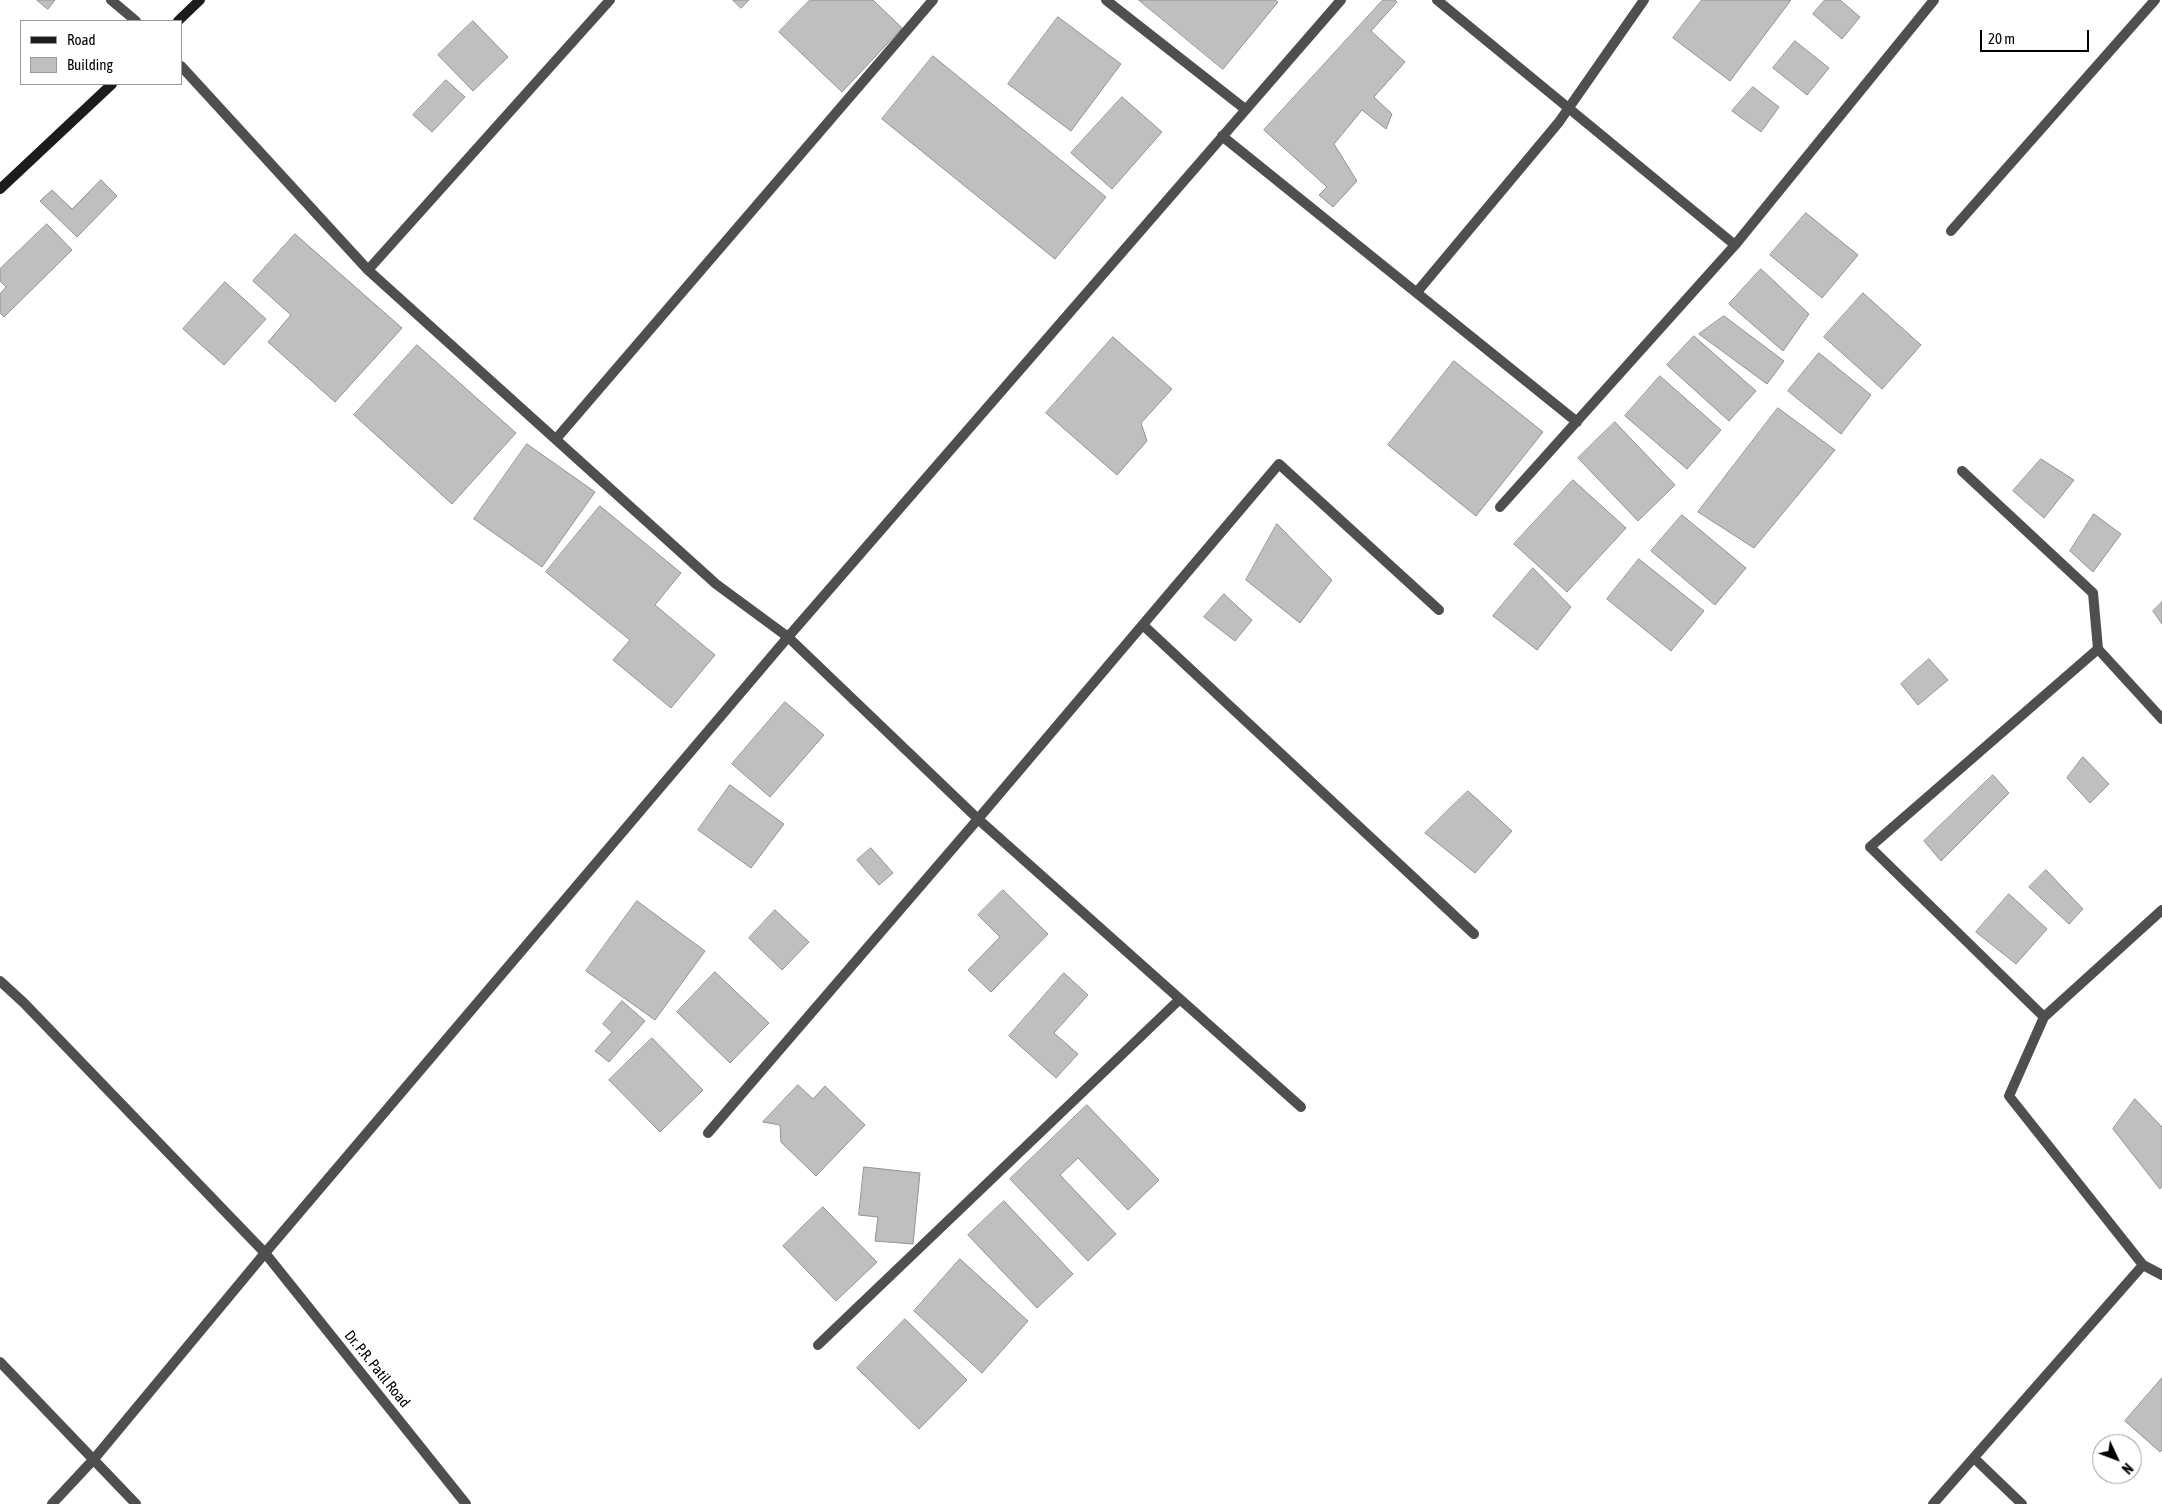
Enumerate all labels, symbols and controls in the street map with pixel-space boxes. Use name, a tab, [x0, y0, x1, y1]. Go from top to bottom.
legend	[20, 20, 182, 85]
scale bar	[1982, 20, 2091, 52]
text: 20 m	[1988, 30, 2015, 47]
text: Road	[67, 31, 96, 48]
text: Building	[67, 56, 113, 73]
street label: Dr. P.R. Patil Road	[340, 1327, 414, 1411]
north arrow	[2092, 1434, 2142, 1484]
text: N	[2119, 1460, 2136, 1477]

